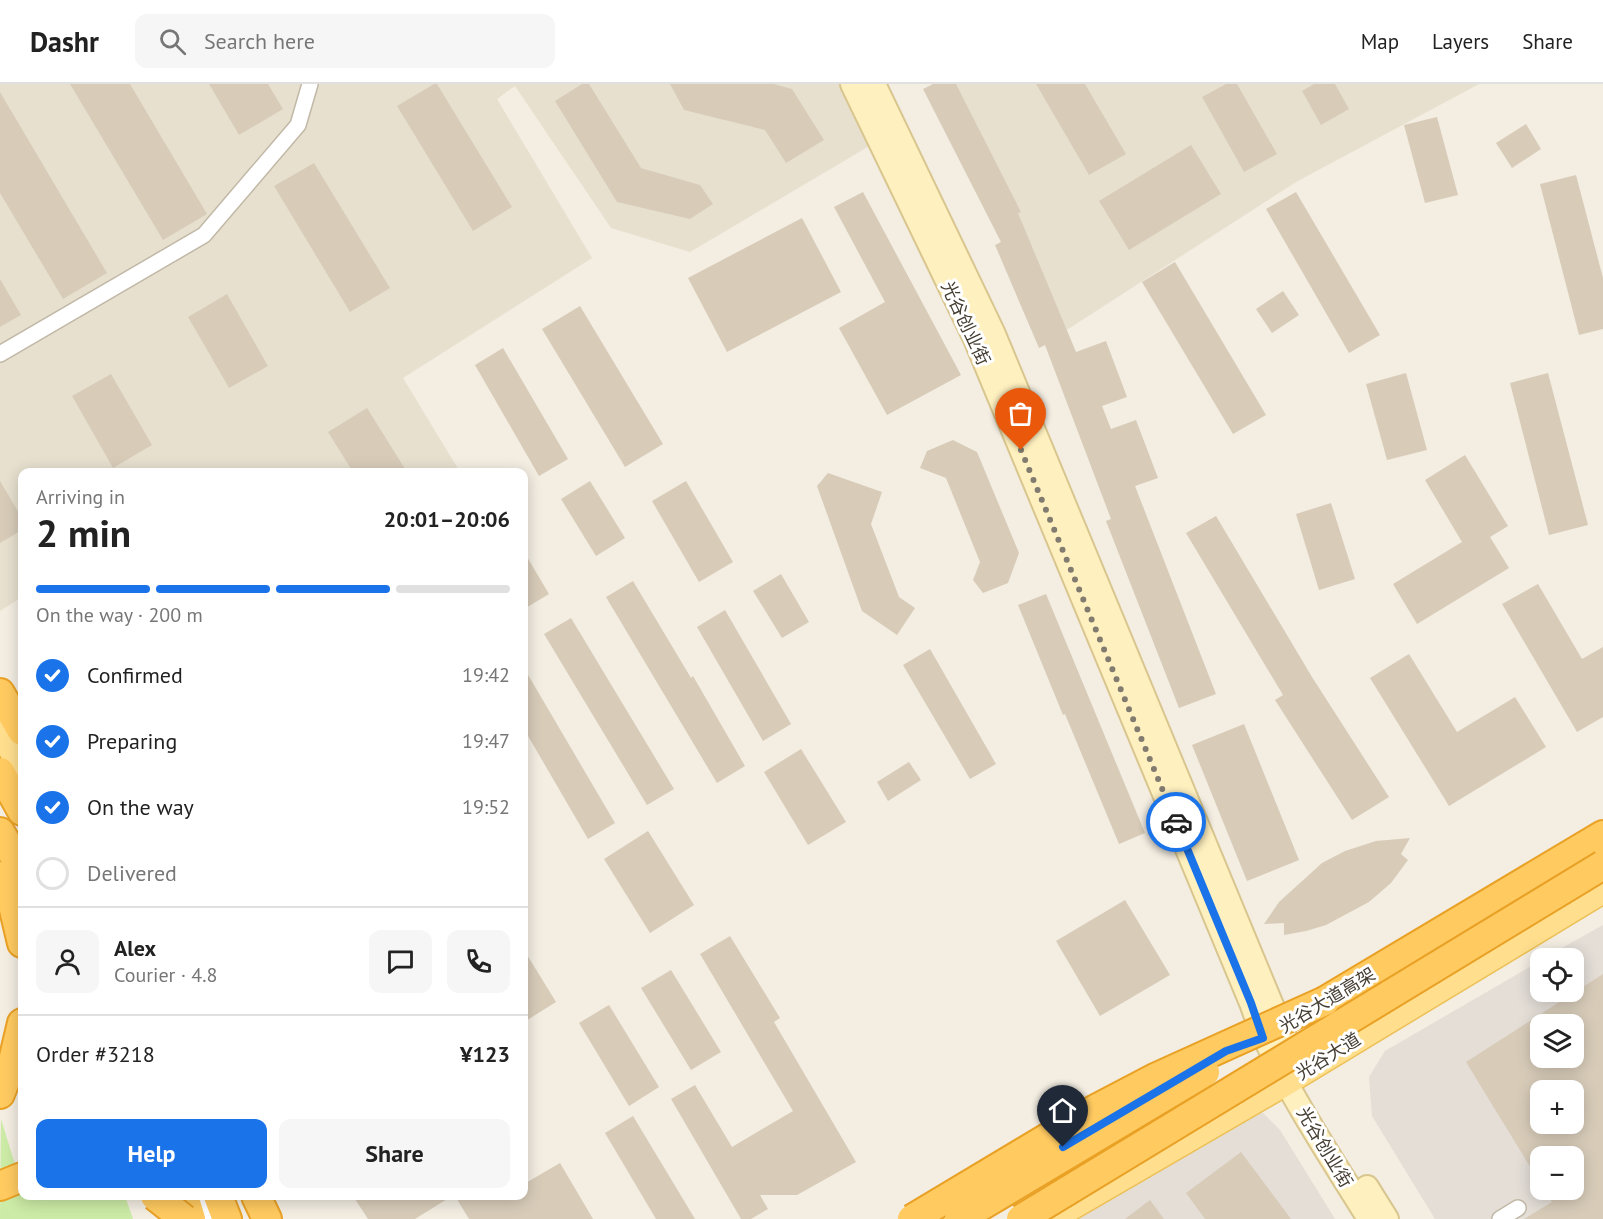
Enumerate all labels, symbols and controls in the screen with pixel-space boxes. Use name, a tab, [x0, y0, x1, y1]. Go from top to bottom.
search box	[135, 14, 555, 68]
text: Dashr	[30, 23, 99, 60]
icon: search	[156, 25, 189, 58]
text: Search here	[204, 27, 315, 55]
text: Map	[1361, 28, 1399, 55]
text: Layers	[1432, 28, 1489, 55]
text: Share	[1522, 28, 1573, 55]
street label: 光谷创业街	[937, 277, 995, 369]
pin	[995, 388, 1046, 450]
icon: bag	[1004, 397, 1037, 430]
text: Arriving in	[36, 484, 125, 510]
text: 20:01–20:06	[384, 505, 510, 533]
text: 2 min	[36, 507, 131, 558]
text: On the way · 200 m	[36, 602, 203, 628]
icon: check	[36, 659, 69, 692]
text: Confirmed	[87, 661, 183, 689]
text: 19:42	[462, 662, 510, 688]
icon: check	[36, 725, 69, 758]
text: Preparing	[87, 727, 177, 755]
text: 19:47	[462, 728, 510, 754]
icon: check	[36, 791, 69, 824]
courier	[1146, 792, 1206, 852]
text: On the way	[87, 793, 194, 821]
text: 19:52	[462, 794, 510, 820]
icon: car	[1160, 806, 1193, 839]
text: Delivered	[87, 859, 177, 887]
button: person	[36, 930, 99, 993]
button: chat	[369, 930, 432, 993]
button: phone	[447, 930, 510, 993]
text: Alex	[114, 934, 156, 962]
map controls	[1530, 948, 1584, 1200]
button: locate	[1530, 948, 1584, 1002]
text: Courier · 4.8	[114, 962, 217, 988]
street label: 光谷大道高架	[1275, 962, 1379, 1038]
button: layers	[1530, 1014, 1584, 1068]
street label: 光谷大道	[1291, 1027, 1365, 1085]
text: Order #3218	[36, 1040, 155, 1068]
text: ¥123	[460, 1040, 510, 1068]
button: +	[1530, 1080, 1584, 1134]
pin	[1037, 1085, 1088, 1147]
icon: home	[1046, 1094, 1079, 1127]
street label: 光谷创业街	[1292, 1103, 1358, 1191]
button: Help	[36, 1119, 267, 1188]
button: Share	[279, 1119, 510, 1188]
button: −	[1530, 1146, 1584, 1200]

